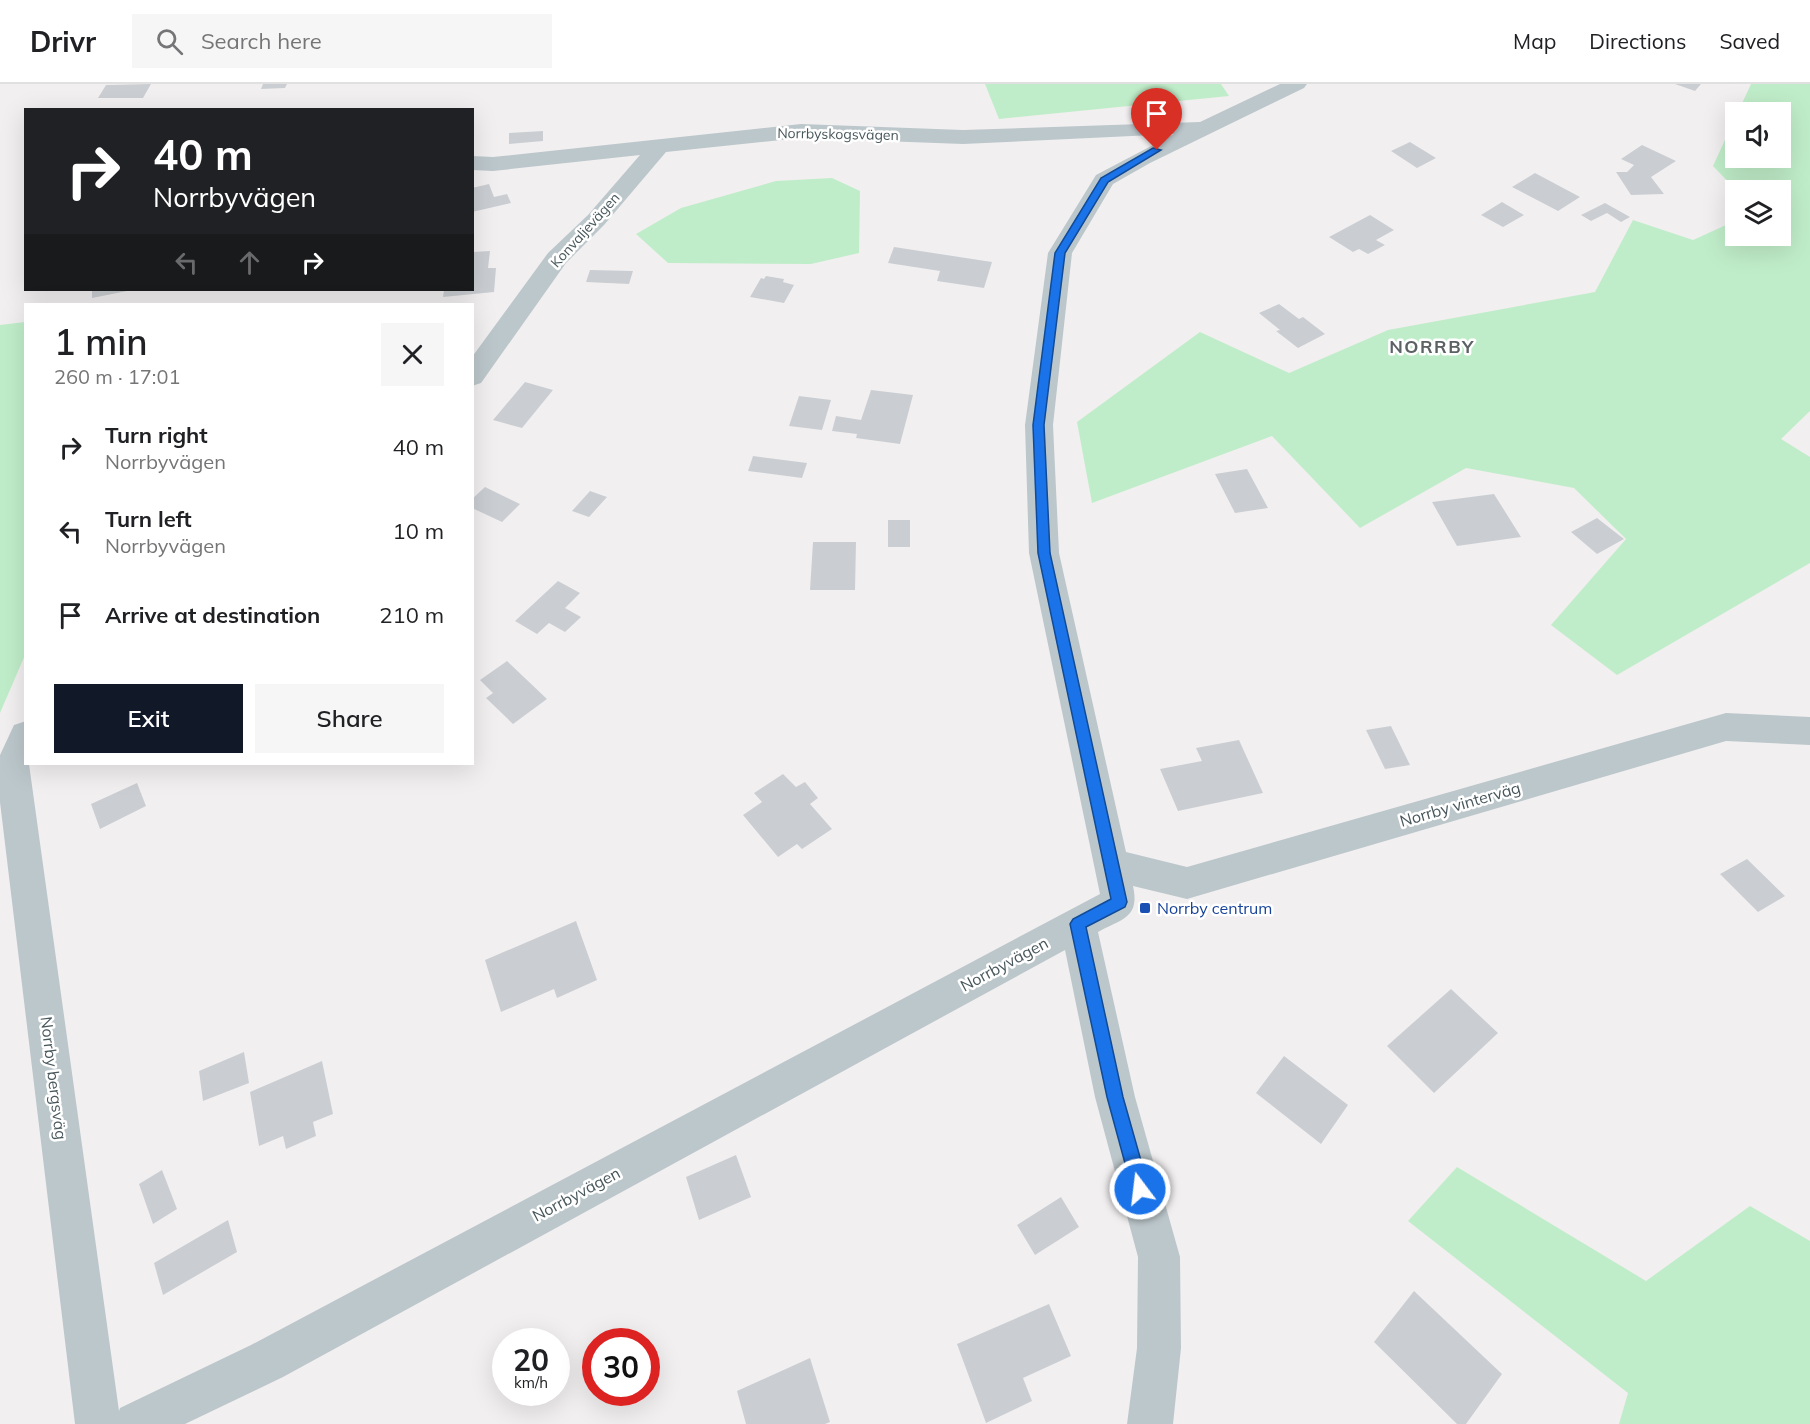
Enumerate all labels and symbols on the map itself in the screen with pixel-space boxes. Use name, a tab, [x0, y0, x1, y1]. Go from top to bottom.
pin	[1131, 88, 1182, 150]
street label: Norrbyskogsvägen	[777, 124, 899, 144]
street label: Konvaljevägen	[547, 189, 623, 271]
district label: NORRBY	[1389, 335, 1475, 358]
street label: Norrby vinterväg	[1397, 777, 1523, 831]
place label: Norrby centrum	[1157, 898, 1272, 918]
marker: Norrby centrum	[1138, 901, 1152, 915]
street label: Norrbyvägen	[957, 932, 1051, 996]
street label: Norrby bergsväg	[37, 1015, 71, 1141]
position arrow	[1108, 1157, 1172, 1221]
street label: Norrbyvägen	[529, 1162, 623, 1226]
speed limit sign: 30	[582, 1328, 660, 1406]

